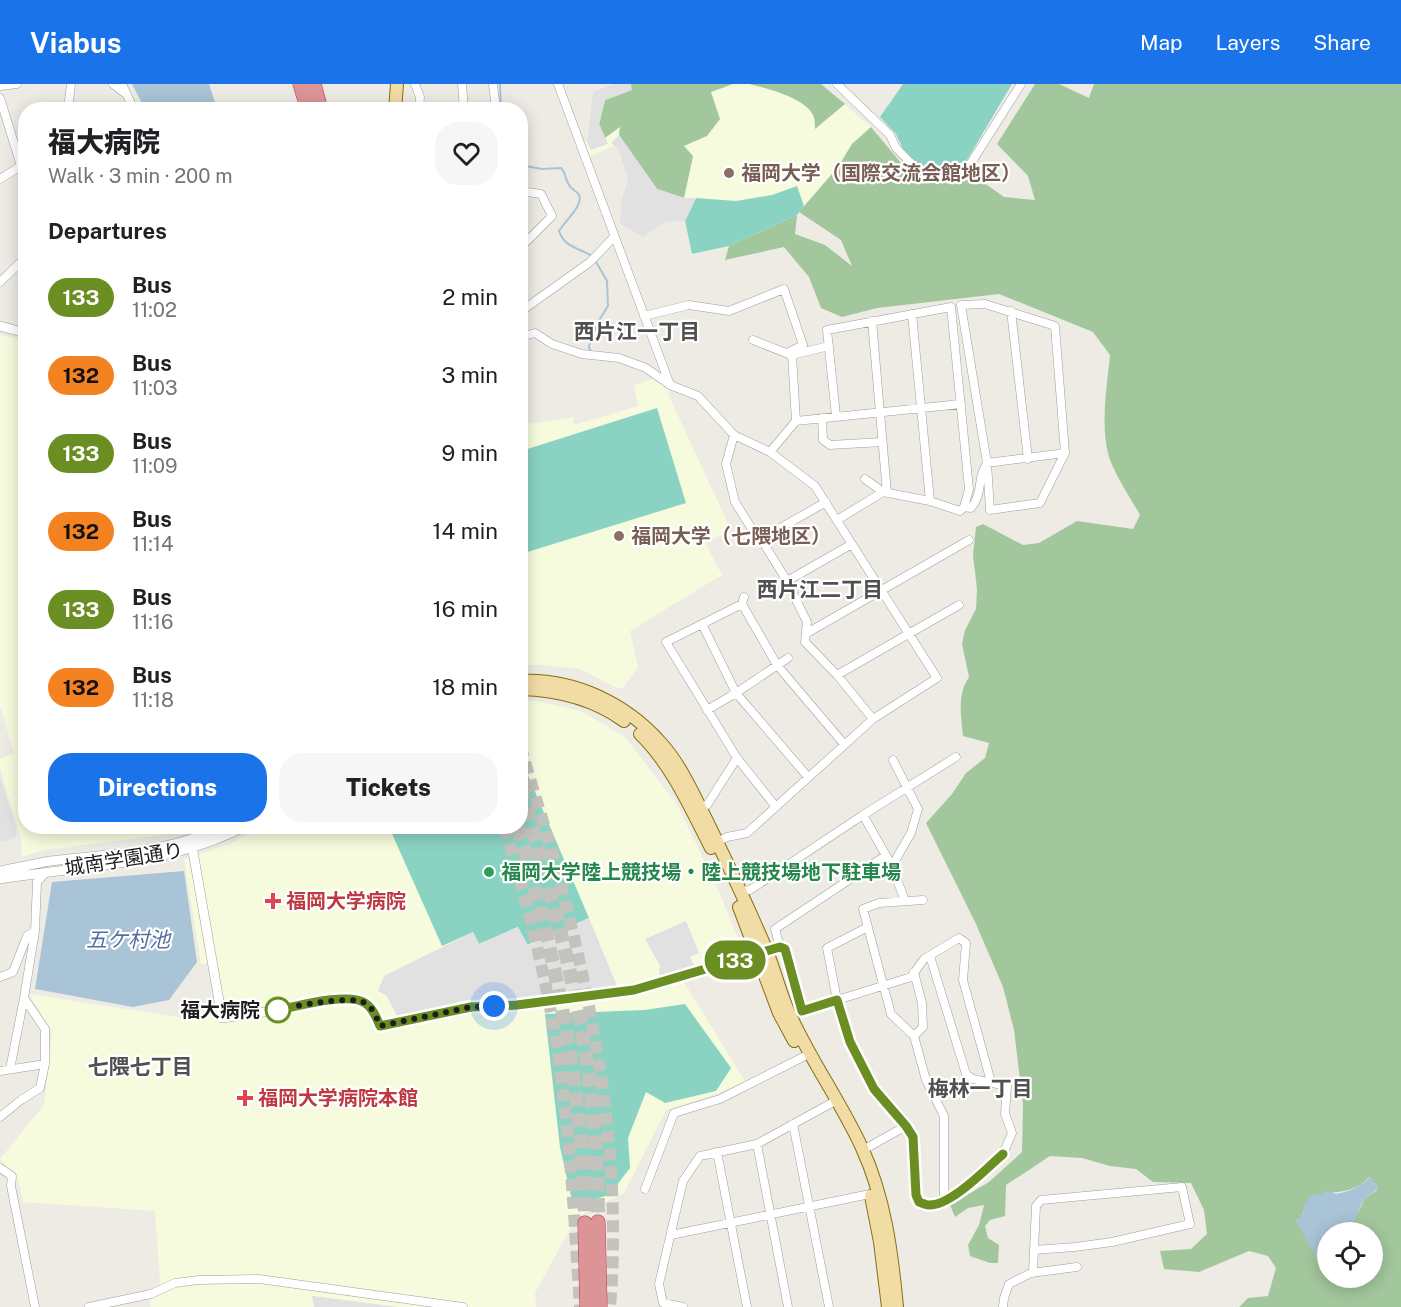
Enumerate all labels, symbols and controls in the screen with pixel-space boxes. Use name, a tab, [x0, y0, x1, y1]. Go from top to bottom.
text: Viabus	[30, 26, 121, 59]
text: Map	[1140, 30, 1183, 55]
text: Layers	[1216, 30, 1280, 55]
text: Share	[1313, 30, 1371, 55]
button: heart	[435, 122, 498, 185]
text: 福大病院	[48, 125, 160, 158]
place label: 福岡大学（国際交流会館地区）	[741, 161, 1021, 185]
text: Walk · 3 min · 200 m	[48, 164, 233, 188]
marker: 福岡大学（国際交流会館地区）	[722, 166, 736, 180]
text: Departures	[48, 218, 167, 244]
text: Bus	[132, 272, 172, 298]
text: 2 min	[442, 284, 498, 310]
text: 133	[63, 285, 99, 310]
text: 11:02	[132, 298, 177, 322]
district label: 西片江一丁目	[574, 319, 700, 344]
text: Bus	[132, 350, 172, 376]
text: 3 min	[441, 362, 498, 388]
text: 132	[63, 363, 99, 388]
text: 11:03	[132, 376, 178, 400]
text: Bus	[132, 428, 172, 454]
text: 9 min	[442, 440, 498, 466]
text: 133	[63, 441, 99, 466]
text: 11:09	[132, 454, 177, 478]
text: Bus	[132, 506, 172, 532]
text: 14 min	[433, 518, 498, 544]
text: 132	[63, 519, 99, 544]
place label: 福岡大学（七隈地区）	[631, 524, 831, 548]
marker: 福岡大学（七隈地区）	[612, 529, 626, 543]
text: 11:14	[132, 532, 174, 556]
district label: 西片江二丁目	[757, 577, 883, 602]
text: Bus	[132, 584, 172, 610]
text: 16 min	[433, 596, 498, 622]
text: 133	[63, 597, 99, 622]
text: 11:16	[132, 610, 173, 634]
text: Bus	[132, 662, 172, 688]
text: 18 min	[432, 674, 498, 700]
text: 132	[63, 675, 99, 700]
text: 11:18	[132, 688, 174, 712]
button: Directions	[48, 753, 267, 822]
button: Tickets	[279, 753, 498, 822]
street label: 城南学園通り	[63, 838, 185, 880]
place label: 福岡大学陸上競技場・陸上競技場地下駐車場	[501, 860, 901, 884]
marker: 福岡大学陸上競技場・陸上競技場地下駐車場	[482, 865, 496, 879]
place label: 福岡大学病院	[286, 889, 406, 913]
marker: 福岡大学病院	[264, 892, 282, 910]
water label: 五ケ村池	[86, 927, 172, 952]
line badge: 133	[700, 940, 770, 980]
text: 133	[717, 948, 753, 973]
your location	[479, 991, 509, 1021]
marker: 福大病院	[265, 997, 291, 1023]
place label: 福大病院	[180, 998, 260, 1022]
district label: 七隈七丁目	[88, 1054, 193, 1079]
district label: 梅林一丁目	[928, 1076, 1033, 1101]
place label: 福岡大学病院本館	[258, 1086, 418, 1110]
marker: 福岡大学病院本館	[236, 1089, 254, 1107]
map controls	[1317, 1222, 1383, 1288]
button: locate	[1317, 1222, 1383, 1288]

